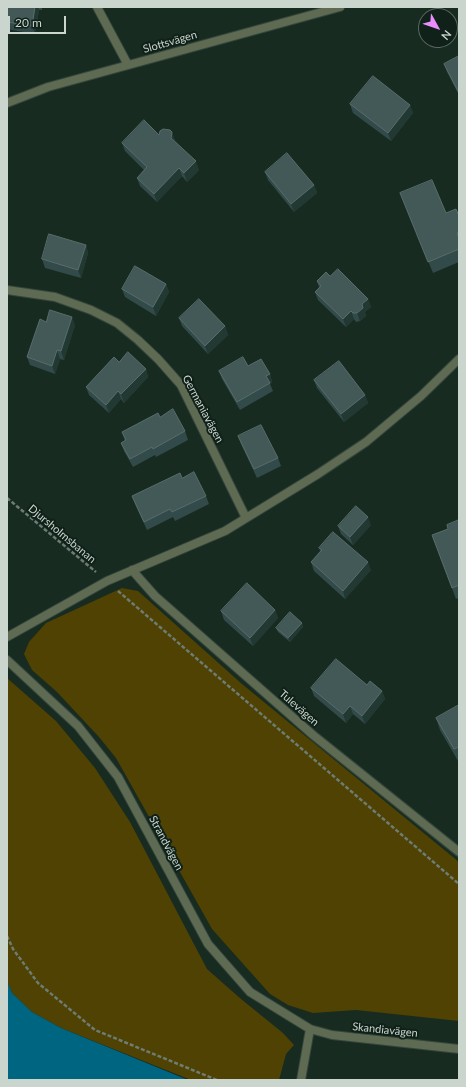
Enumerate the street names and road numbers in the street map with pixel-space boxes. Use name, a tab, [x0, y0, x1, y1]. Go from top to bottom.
street label: Slottsvägen	[142, 28, 198, 56]
street label: Germaniavägen	[180, 373, 226, 445]
street label: Djursholmsbanan	[26, 502, 98, 566]
street label: Tulevägen	[276, 687, 322, 729]
street label: Strandvägen	[146, 813, 186, 873]
street label: Skandiavägen	[352, 1020, 418, 1040]

